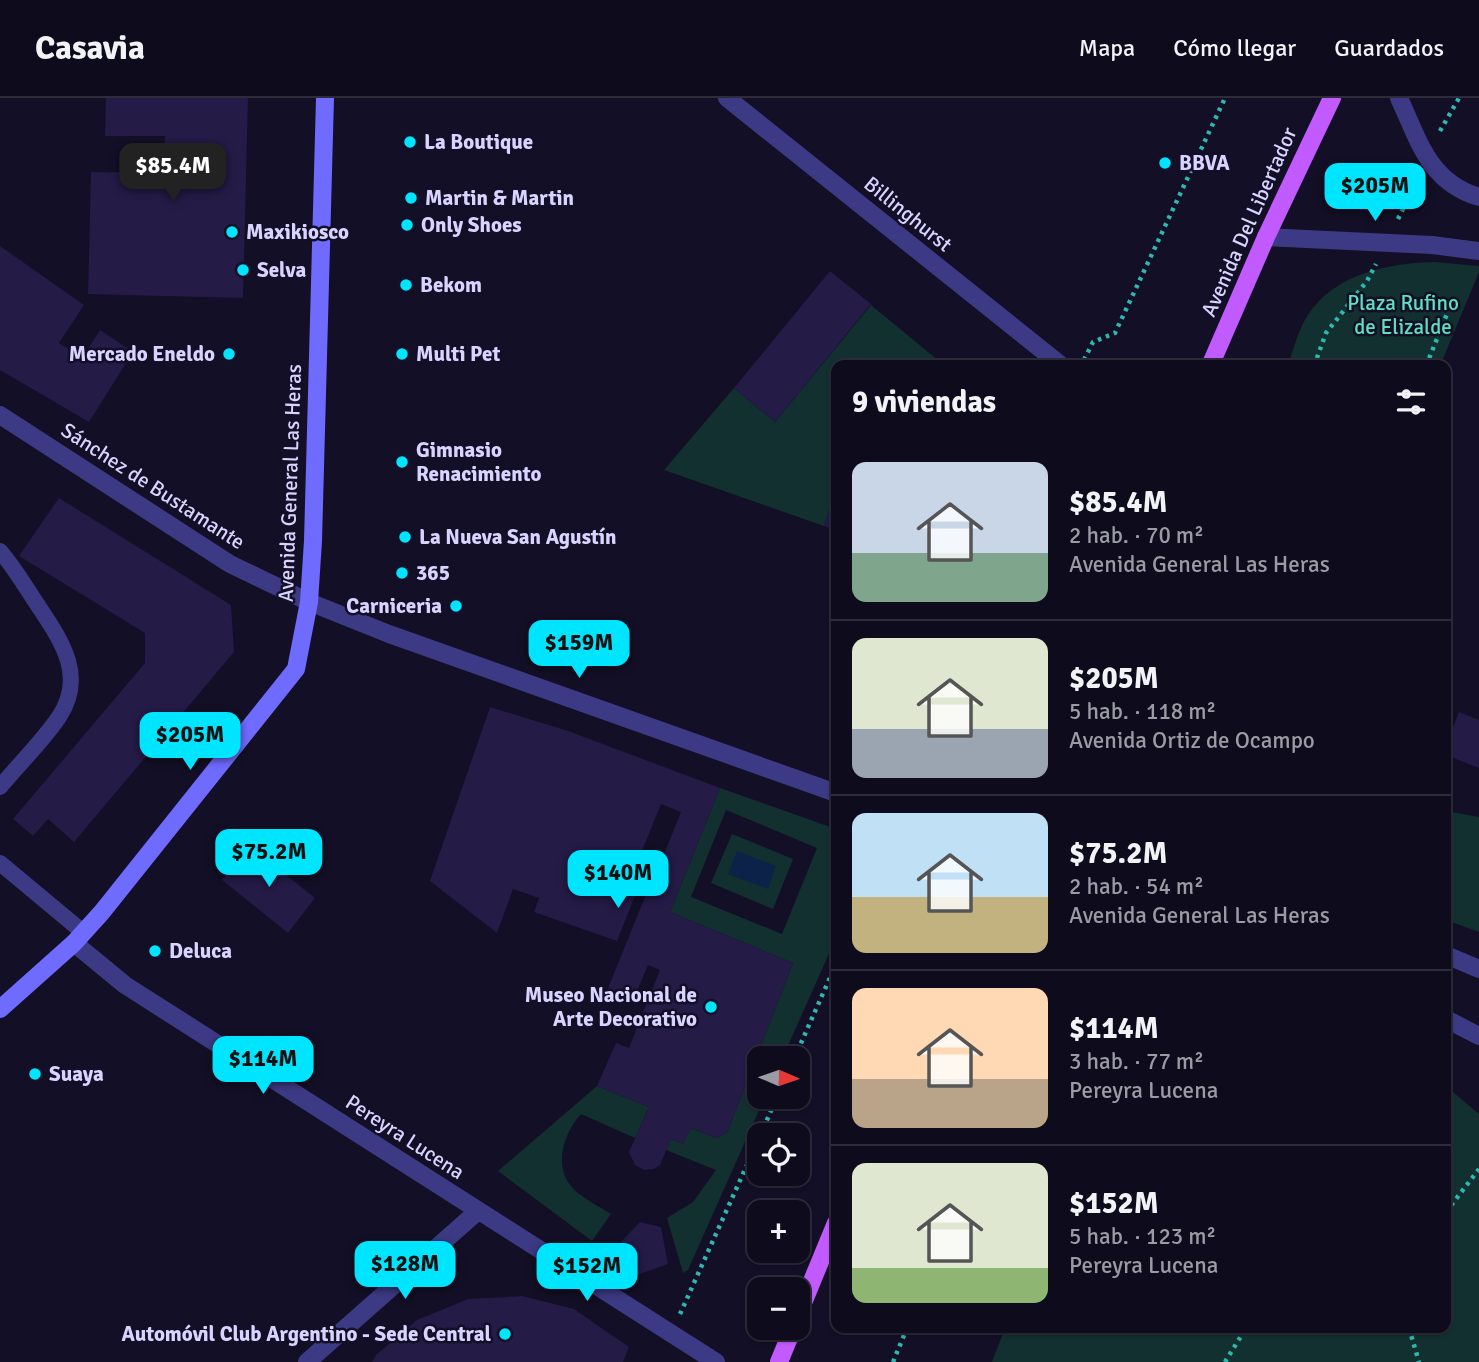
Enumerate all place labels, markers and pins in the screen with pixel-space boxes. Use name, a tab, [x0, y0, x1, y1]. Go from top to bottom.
place label: La Boutique	[424, 129, 533, 155]
marker: La Boutique	[402, 134, 418, 150]
pin: $85.4M	[116, 144, 230, 203]
place label: BBVA	[1179, 150, 1230, 176]
marker: BBVA	[1157, 155, 1173, 171]
pin: $205M	[1326, 164, 1424, 223]
place label: Martin & Martin	[425, 185, 574, 211]
marker: Martin & Martin	[403, 190, 419, 206]
place label: Only Shoes	[421, 212, 522, 238]
marker: Only Shoes	[399, 217, 415, 233]
place label: Maxikiosco	[246, 219, 349, 245]
marker: Maxikiosco	[224, 224, 240, 240]
place label: Selva	[257, 257, 307, 283]
marker: Selva	[235, 262, 251, 278]
place label: Bekom	[420, 272, 482, 298]
marker: Bekom	[398, 277, 414, 293]
place label: Mercado Eneldo	[69, 341, 215, 367]
place label: Multi Pet	[416, 341, 500, 367]
marker: Mercado Eneldo	[221, 346, 237, 362]
marker: Multi Pet	[394, 346, 410, 362]
place label: Gimnasio Renacimiento	[416, 437, 541, 487]
marker: Gimnasio Renacimiento	[394, 454, 410, 470]
place label: La Nueva San Agustín	[419, 524, 617, 550]
marker: La Nueva San Agustín	[397, 529, 413, 545]
place label: 365	[416, 560, 450, 586]
marker: 365	[394, 565, 410, 581]
place label: Carniceria	[346, 593, 442, 619]
marker: Carniceria	[448, 598, 464, 614]
pin: $159M	[530, 620, 628, 680]
pin: $205M	[141, 712, 239, 772]
pin: $75.2M	[212, 830, 326, 889]
pin: $140M	[569, 850, 667, 910]
place label: Deluca	[169, 938, 232, 964]
marker: Deluca	[147, 943, 163, 959]
place label: Museo Nacional de Arte Decorativo	[525, 982, 697, 1032]
marker: Museo Nacional de Arte Decorativo	[703, 999, 719, 1015]
pin: $114M	[214, 1037, 312, 1096]
place label: Suaya	[49, 1061, 104, 1087]
marker: Suaya	[27, 1066, 43, 1082]
pin: $128M	[356, 1242, 454, 1301]
pin: $152M	[538, 1244, 636, 1303]
place label: Automóvil Club Argentino - Sede Central	[122, 1321, 491, 1347]
marker: Automóvil Club Argentino - Sede Central	[497, 1326, 513, 1342]

